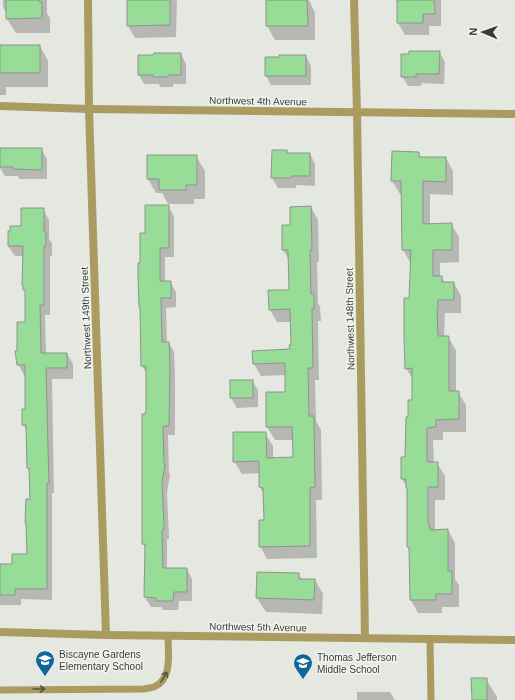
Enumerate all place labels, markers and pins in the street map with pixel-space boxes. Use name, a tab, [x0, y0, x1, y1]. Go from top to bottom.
school or university icon: Biscayne Gardens Elementary School	[34, 649, 56, 677]
place label: Biscayne Gardens Elementary School	[59, 649, 143, 672]
school or university icon: Thomas Jefferson Middle School	[292, 652, 314, 680]
place label: Thomas Jefferson Middle School	[317, 652, 397, 675]

